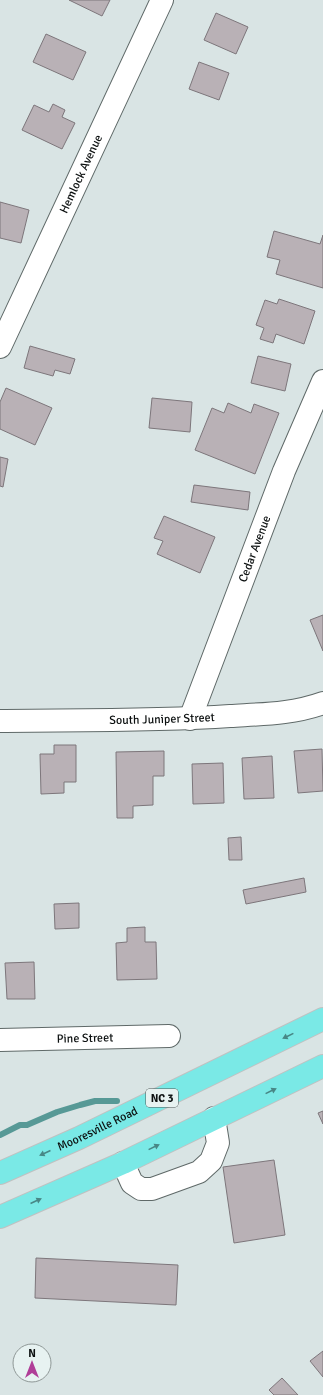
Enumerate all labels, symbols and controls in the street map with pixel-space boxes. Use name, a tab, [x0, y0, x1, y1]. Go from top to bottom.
street label: Hemlock Avenue	[56, 132, 106, 216]
street label: Cedar Avenue	[235, 513, 274, 584]
street label: South Juniper Street	[109, 709, 215, 728]
street label: Pine Street	[57, 1030, 113, 1046]
one-way arrow	[282, 1033, 294, 1039]
one-way arrow	[265, 1088, 277, 1094]
road number: NC 3	[146, 1089, 178, 1107]
street label: Mooresville Road	[55, 1103, 140, 1154]
one-way arrow	[148, 1144, 160, 1151]
one-way arrow	[39, 1150, 51, 1157]
one-way arrow	[30, 1198, 41, 1204]
north arrow	[12, 1343, 52, 1383]
text: N	[28, 1347, 36, 1360]

